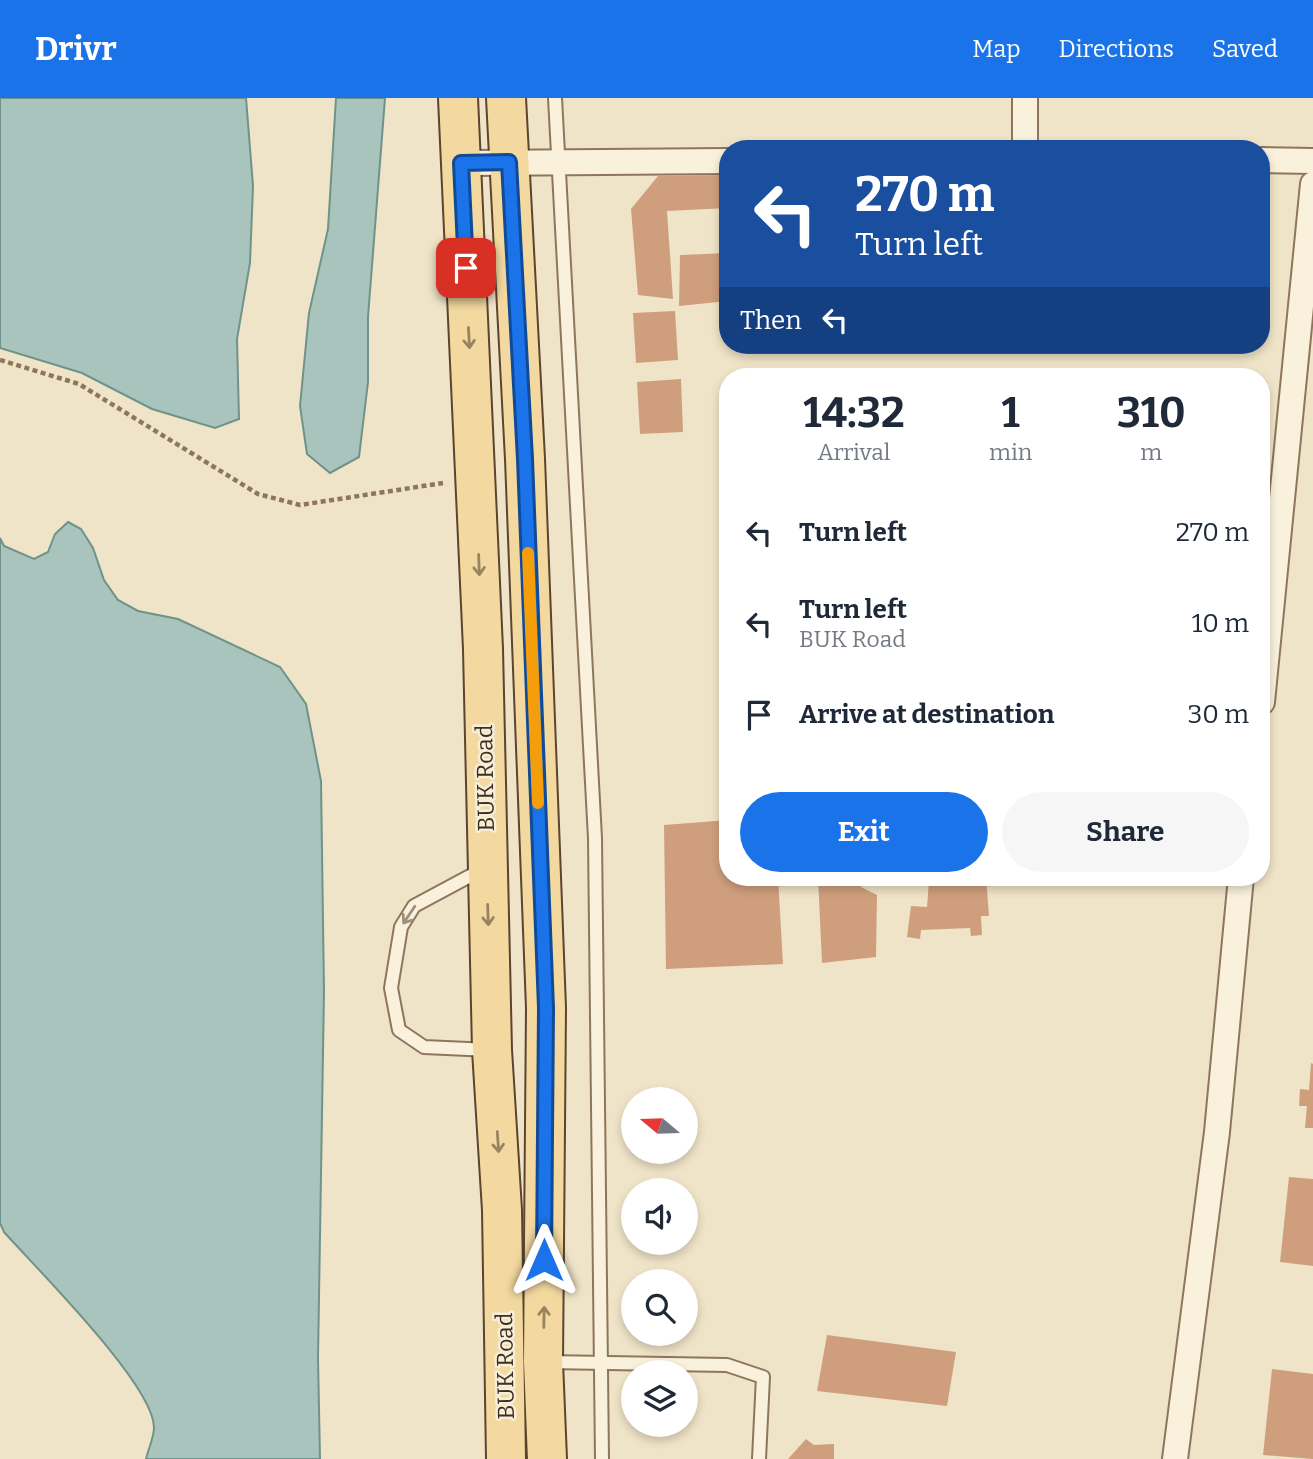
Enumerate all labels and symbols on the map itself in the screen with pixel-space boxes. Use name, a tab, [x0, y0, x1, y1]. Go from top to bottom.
pin	[436, 238, 496, 298]
one-way arrow	[463, 326, 476, 348]
one-way arrow	[473, 553, 486, 576]
street label: BUK Road	[470, 724, 500, 832]
one-way arrow	[481, 903, 495, 926]
one-way arrow	[402, 905, 416, 924]
north arrow	[621, 1087, 698, 1164]
one-way arrow	[492, 1130, 505, 1153]
position arrow	[507, 1223, 581, 1297]
one-way arrow	[537, 1306, 551, 1329]
street label: BUK Road	[490, 1312, 520, 1420]

